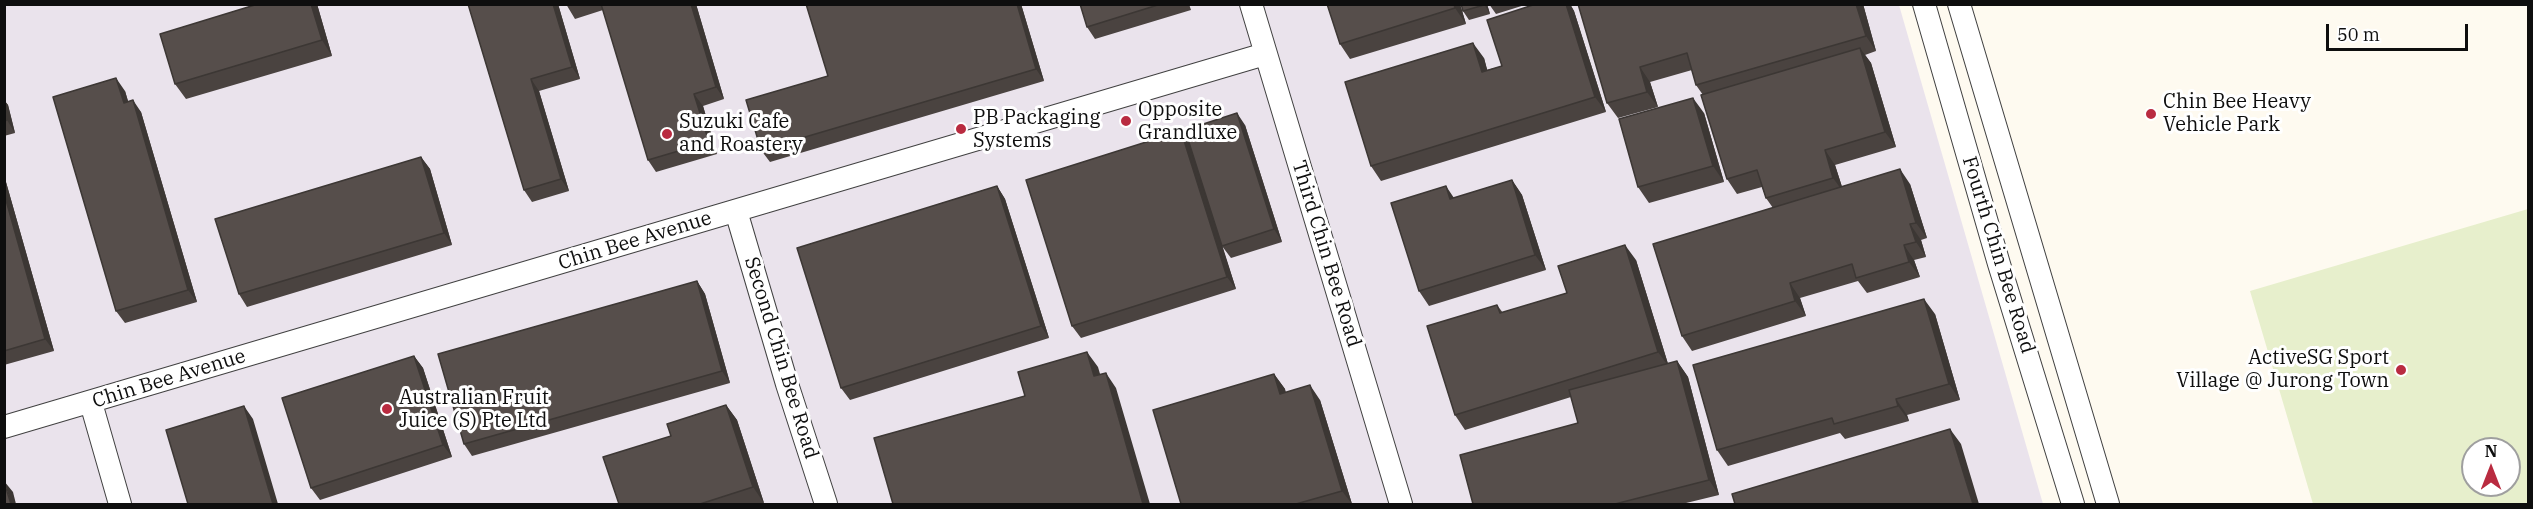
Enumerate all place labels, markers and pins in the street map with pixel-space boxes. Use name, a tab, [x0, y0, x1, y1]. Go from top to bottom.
place label: Chin Bee Heavy Vehicle Park	[2163, 90, 2311, 137]
place label: Opposite Grandluxe	[1138, 98, 1237, 145]
place label: PB Packaging Systems	[973, 106, 1100, 153]
marker: Chin Bee Heavy Vehicle Park	[2144, 107, 2158, 121]
place label: Suzuki Cafe and Roastery	[679, 110, 803, 157]
marker: Opposite Grandluxe	[1119, 114, 1133, 128]
marker: PB Packaging Systems	[954, 122, 968, 136]
marker: Suzuki Cafe and Roastery	[660, 127, 674, 141]
place label: ActiveSG Sport Village @ Jurong Town	[2176, 346, 2389, 393]
marker: ActiveSG Sport Village @ Jurong Town	[2394, 363, 2408, 377]
place label: Australian Fruit Juice (S) Pte Ltd	[399, 386, 549, 433]
marker: Australian Fruit Juice (S) Pte Ltd	[380, 402, 394, 416]

